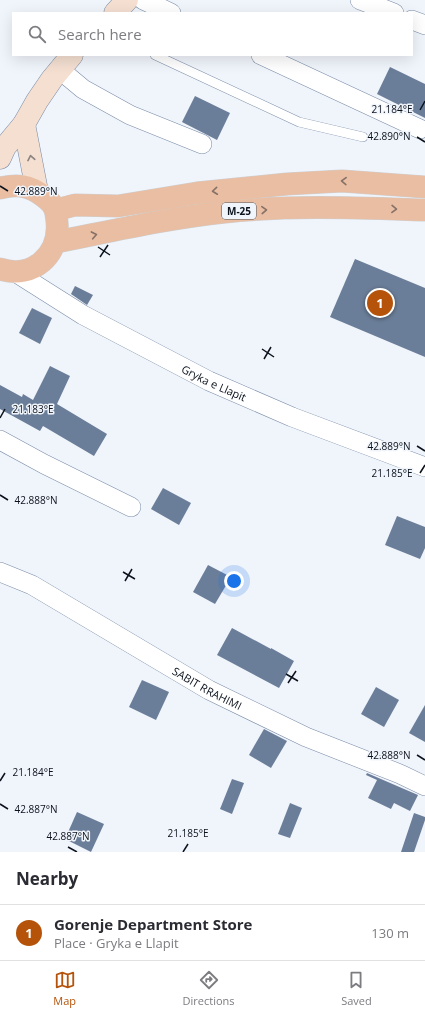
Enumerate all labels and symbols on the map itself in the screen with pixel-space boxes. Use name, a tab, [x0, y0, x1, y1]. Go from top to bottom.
text: 21.184°E	[371, 102, 413, 116]
text: 42.890°N	[367, 129, 411, 143]
one-way arrow	[27, 154, 35, 161]
one-way arrow	[341, 177, 347, 185]
text: 42.889°N	[14, 184, 58, 198]
one-way arrow	[212, 186, 218, 195]
road number: M-25	[222, 203, 256, 219]
one-way arrow	[261, 205, 267, 214]
one-way arrow	[391, 205, 397, 213]
one-way arrow	[91, 231, 97, 239]
pin: 1	[367, 288, 393, 318]
street label: Gryka e Llapit	[179, 361, 249, 404]
text: 21.183°E	[12, 402, 54, 416]
text: 42.889°N	[367, 439, 411, 453]
text: 21.185°E	[371, 466, 413, 480]
text: 42.888°N	[14, 493, 58, 507]
your location	[224, 571, 244, 591]
street label: SABIT RRAHIMI	[170, 663, 245, 712]
text: 42.888°N	[367, 748, 411, 762]
text: 21.184°E	[12, 765, 54, 779]
text: 42.887°N	[14, 802, 58, 816]
text: 21.185°E	[167, 826, 209, 840]
text: 42.887°N	[46, 829, 90, 843]

